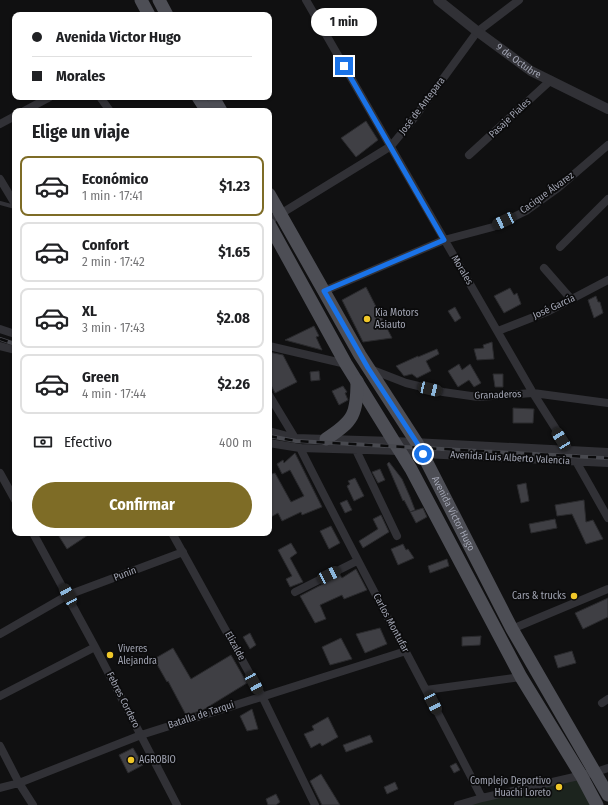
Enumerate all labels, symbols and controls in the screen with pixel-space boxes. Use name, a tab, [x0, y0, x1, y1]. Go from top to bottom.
callout: 1 min	[311, 8, 377, 36]
text: 1 min	[330, 14, 358, 29]
text: Avenida Victor Hugo	[56, 28, 181, 46]
street label: 9 de Octubre	[493, 41, 543, 81]
route end	[335, 57, 353, 75]
text: Morales	[56, 67, 105, 85]
street label: José de Antepara	[396, 75, 448, 137]
street label: Pasaje Piales	[487, 96, 533, 140]
text: Elige un viaje	[32, 121, 130, 143]
icon: car	[34, 168, 70, 204]
street label: Cacique Álvarez	[517, 168, 576, 217]
text: Económico	[82, 170, 149, 188]
text: $1.23	[219, 177, 250, 195]
text: 1 min · 17:41	[82, 188, 143, 203]
car	[491, 210, 517, 232]
icon: car	[34, 234, 70, 270]
text: Confort	[82, 236, 129, 254]
text: $1.65	[218, 243, 250, 261]
street label: Morales	[449, 253, 475, 287]
text: 2 min · 17:42	[82, 254, 145, 269]
street label: José García	[531, 291, 577, 322]
icon: car	[34, 300, 70, 336]
text: XL	[82, 302, 97, 320]
place label: Kia Motors Asiauto	[375, 307, 418, 331]
text: $2.08	[216, 309, 250, 327]
marker: Kia Motors Asiauto	[362, 314, 372, 324]
text: 3 min · 17:43	[82, 320, 145, 335]
icon: car	[34, 366, 70, 402]
text: Green	[82, 368, 119, 386]
text: $2.26	[218, 375, 250, 393]
car	[417, 380, 443, 398]
text: 4 min · 17:44	[82, 386, 146, 401]
street label: Granaderos	[474, 388, 522, 402]
car	[550, 426, 572, 452]
icon: cash	[32, 431, 54, 453]
text: Efectivo	[64, 433, 112, 451]
text: 400 m	[219, 435, 252, 450]
route start	[414, 445, 432, 463]
street label: Avenida Luis Alberto Valencia	[450, 449, 570, 467]
street label: Avenida Victor Hugo	[429, 474, 477, 553]
button: Confirmar	[32, 482, 252, 528]
street label: Punin	[112, 564, 138, 584]
car	[316, 564, 342, 586]
car	[57, 582, 79, 608]
place label: Cars & trucks	[512, 590, 566, 602]
street label: Carlos Montufar	[370, 591, 412, 655]
marker: Cars & trucks	[569, 591, 579, 601]
street label: Elizalde	[222, 629, 248, 663]
place label: Viveres Alejandra	[118, 643, 157, 667]
marker: Viveres Alejandra	[105, 650, 115, 660]
street label: Febres Cordero	[104, 670, 142, 730]
car	[243, 670, 265, 696]
car	[422, 690, 444, 716]
street label: Batalla de Tarqui	[166, 699, 236, 731]
place label: AGROBIO	[139, 754, 176, 766]
marker: AGROBIO	[126, 755, 136, 765]
place label: Complejo Deportivo Huachi Loreto	[470, 775, 551, 799]
marker: Complejo Deportivo Huachi Loreto	[554, 782, 564, 792]

